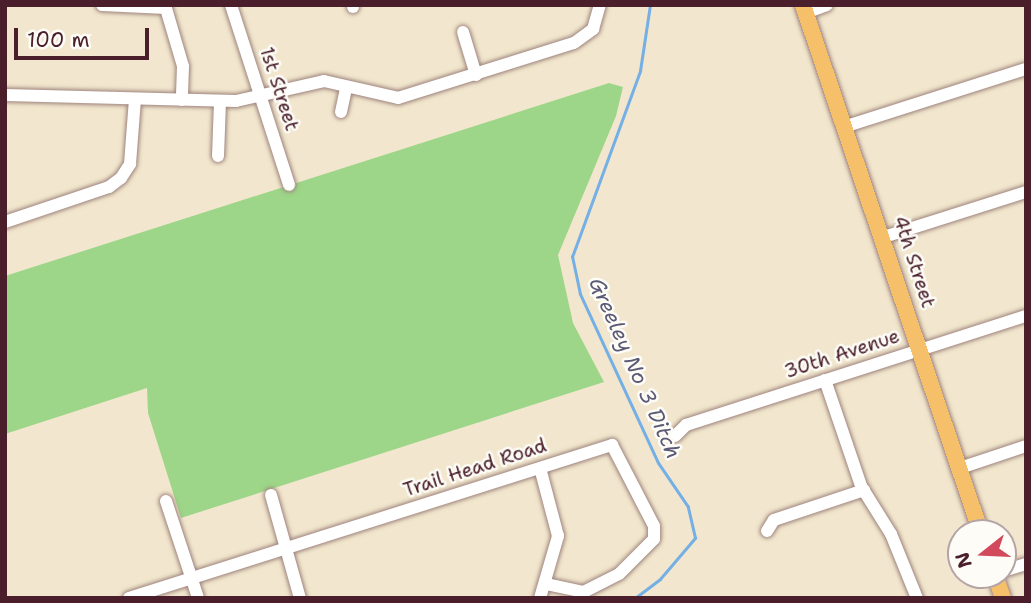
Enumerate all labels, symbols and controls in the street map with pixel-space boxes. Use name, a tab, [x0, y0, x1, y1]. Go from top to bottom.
scale bar	[18, 14, 152, 58]
text: 100 m	[27, 26, 90, 54]
street label: 1st Street	[255, 44, 303, 134]
street label: 4th Street	[888, 213, 940, 311]
water label: Greeley No 3 Ditch	[584, 273, 686, 463]
street label: 30th Avenue	[782, 325, 902, 383]
street label: Trail Head Road	[401, 434, 549, 502]
north arrow	[947, 519, 1017, 589]
text: N	[949, 549, 978, 571]

